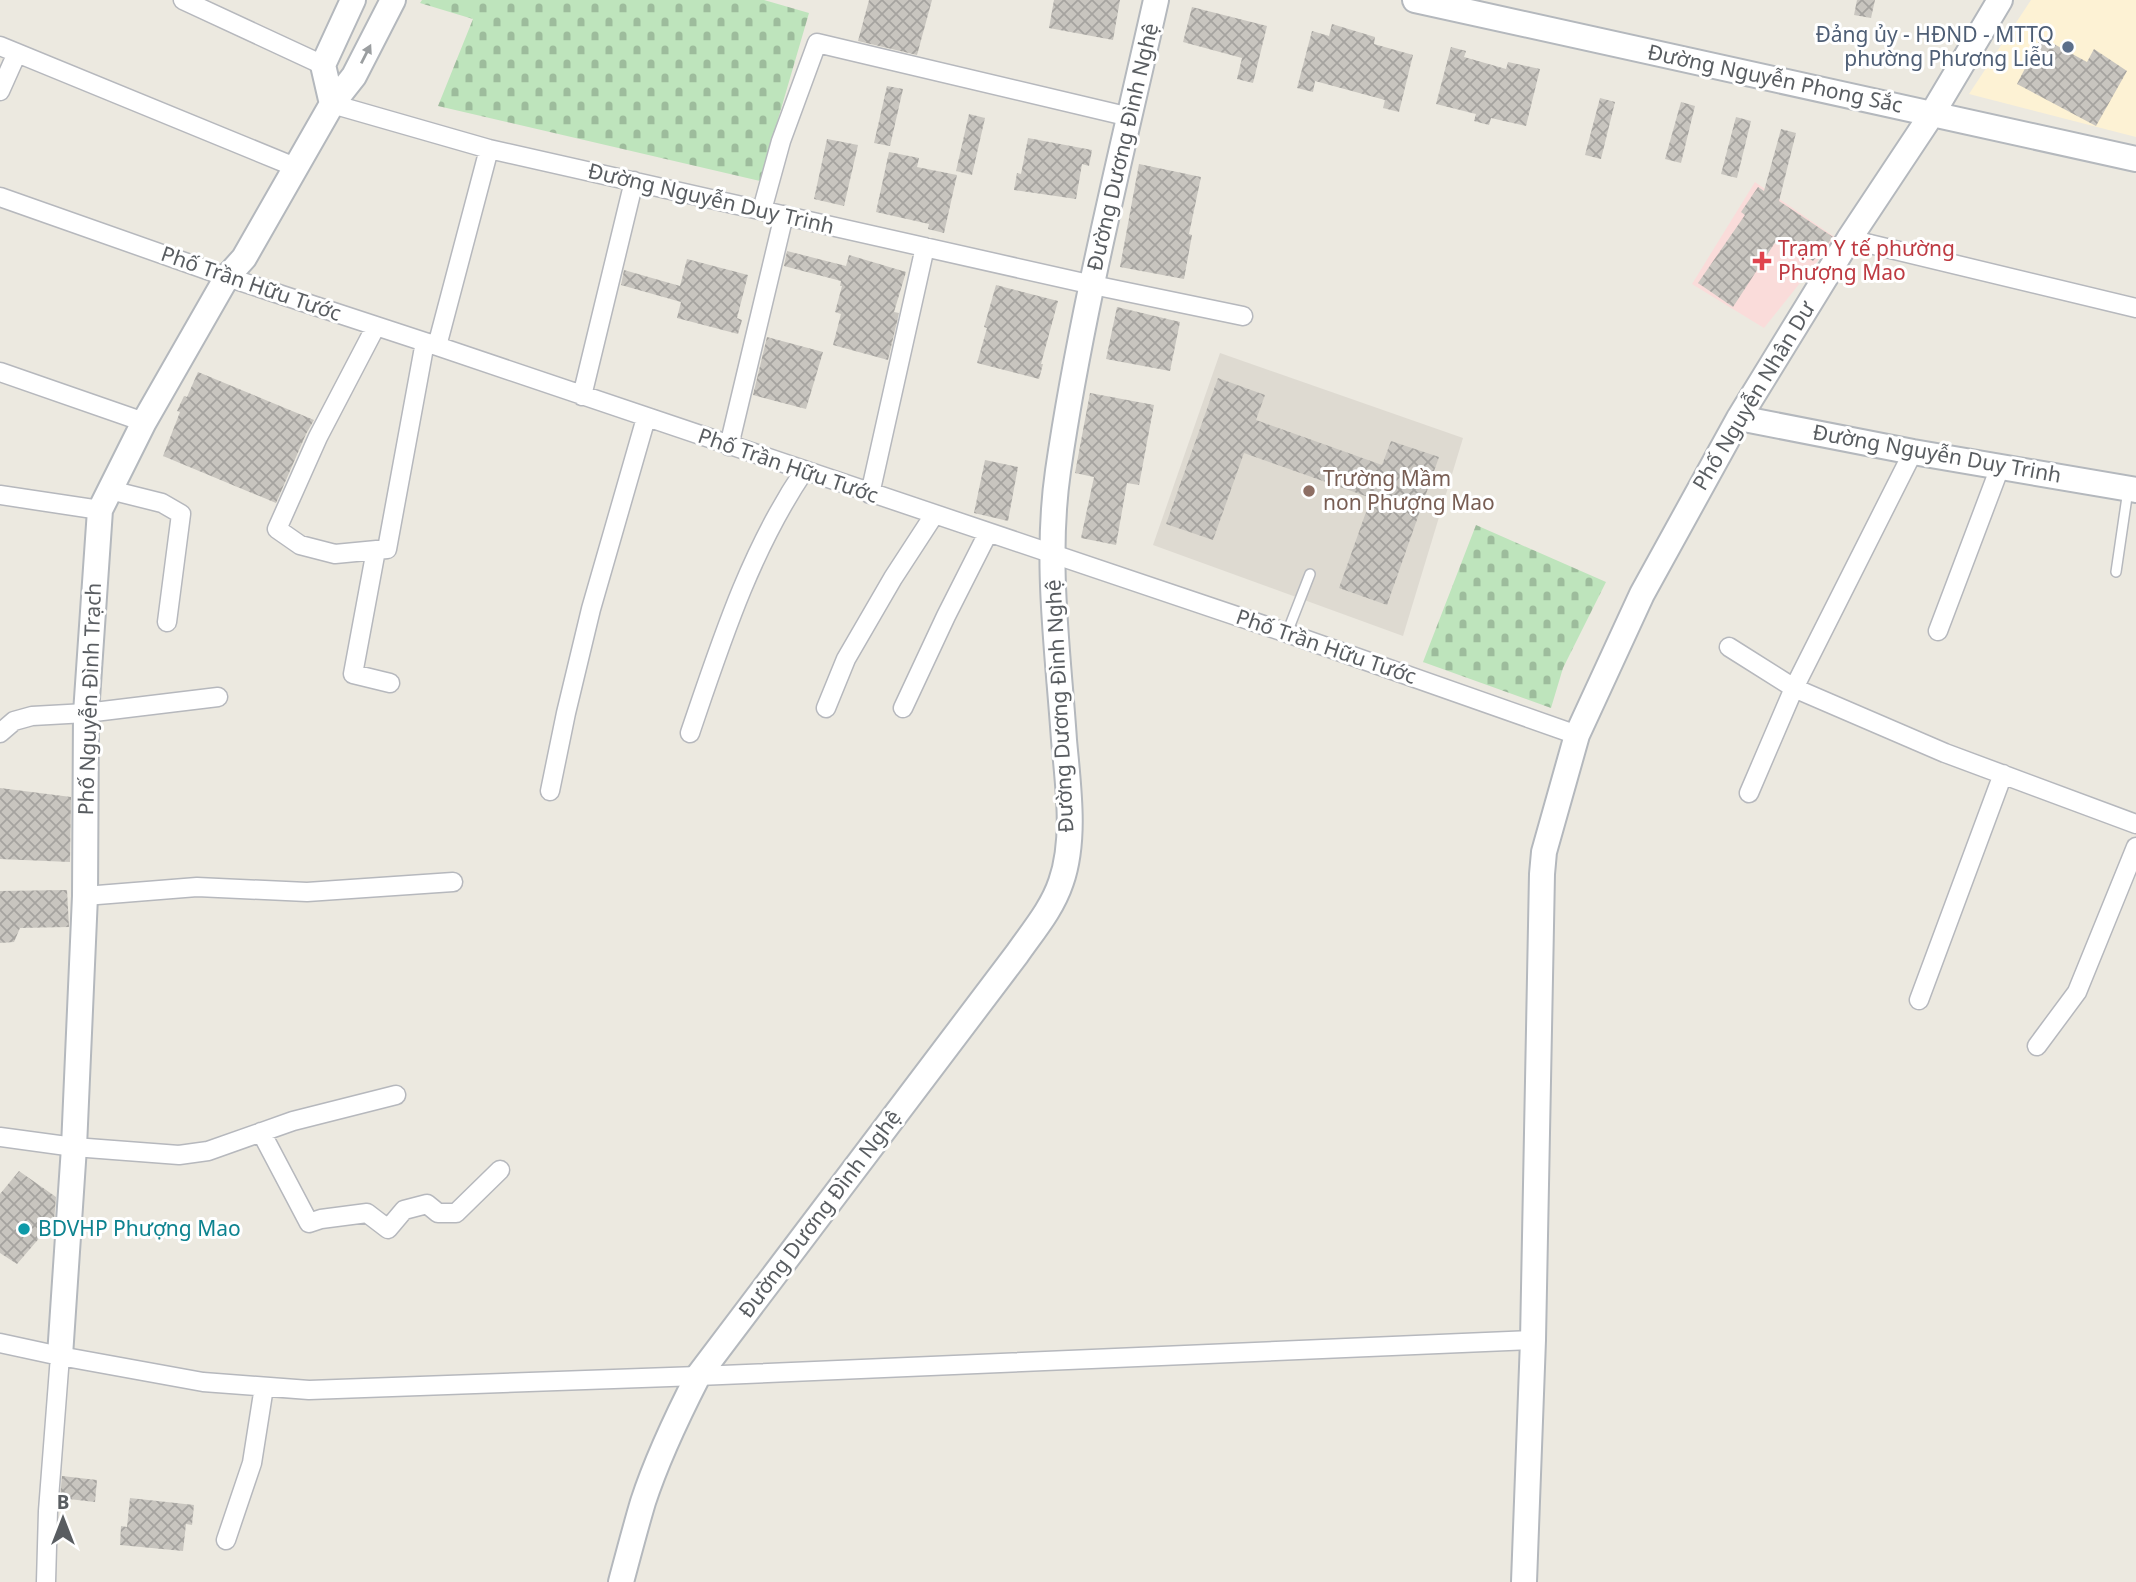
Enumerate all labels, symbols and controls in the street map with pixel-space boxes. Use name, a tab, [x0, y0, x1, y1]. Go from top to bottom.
street label: Đường Dương Đình Nghệ	[1080, 20, 1164, 273]
place label: Đảng ủy - HĐND - MTTQ phường Phương Liễu	[1816, 20, 2054, 72]
street label: Đường Nguyễn Phong Sắc	[1645, 37, 1905, 119]
marker: Đảng ủy - HĐND - MTTQ phường Phương Liễu	[2060, 39, 2076, 55]
one-way arrow	[360, 44, 371, 64]
street label: Đường Nguyễn Duy Trinh	[585, 156, 837, 240]
place label: Trạm Y tế phường Phượng Mao	[1778, 234, 1955, 286]
street label: Phố Trần Hữu Tước	[157, 239, 345, 327]
marker: Trạm Y tế phường Phượng Mao	[1752, 251, 1772, 271]
street label: Phố Nguyễn Nhân Dư	[1686, 295, 1821, 495]
street label: Đường Nguyễn Duy Trinh	[1811, 417, 2064, 489]
street label: Phố Trần Hữu Tước	[694, 421, 882, 509]
place label: Trường Mầm non Phượng Mao	[1323, 464, 1495, 516]
marker: Trường Mầm non Phượng Mao	[1301, 483, 1317, 499]
street label: Đường Dương Đình Nghệ	[1038, 579, 1080, 833]
street label: Phố Nguyễn Đình Trạch	[71, 582, 107, 816]
street label: Phố Trần Hữu Tước	[1232, 602, 1420, 690]
street label: Đường Dương Đình Nghệ	[732, 1104, 907, 1323]
place label: BDVHP Phượng Mao	[38, 1214, 241, 1242]
marker: BDVHP Phượng Mao	[16, 1221, 32, 1237]
north arrow	[28, 1484, 98, 1554]
text: B	[57, 1489, 69, 1515]

